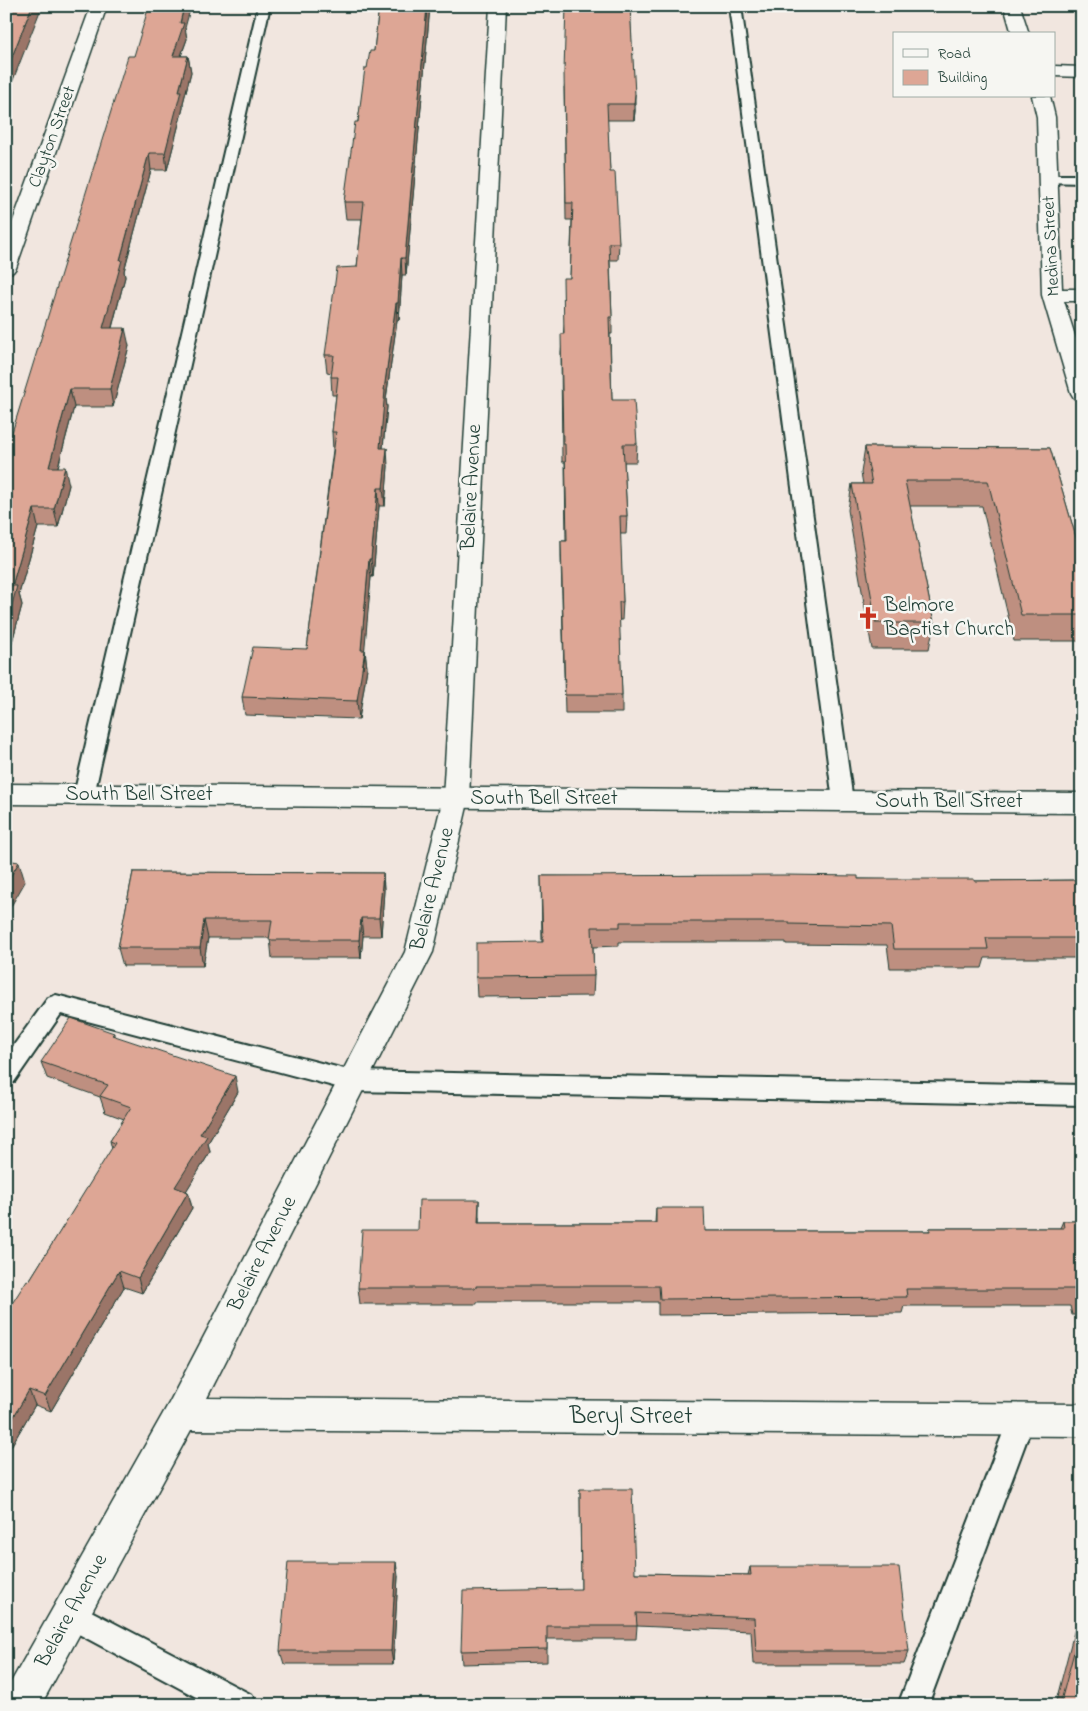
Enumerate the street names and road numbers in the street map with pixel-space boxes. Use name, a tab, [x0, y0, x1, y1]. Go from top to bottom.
street label: Clayton Street	[23, 82, 83, 192]
street label: Medina Street	[1036, 195, 1068, 297]
street label: Belaire Avenue	[454, 423, 490, 552]
street label: South Bell Street	[65, 780, 213, 810]
street label: South Bell Street	[470, 784, 618, 814]
street label: South Bell Street	[875, 787, 1023, 817]
street label: Belaire Avenue	[403, 824, 463, 955]
street label: Belaire Avenue	[221, 1190, 305, 1318]
street label: Beryl Street	[568, 1399, 693, 1436]
street label: Belaire Avenue	[28, 1548, 116, 1674]

